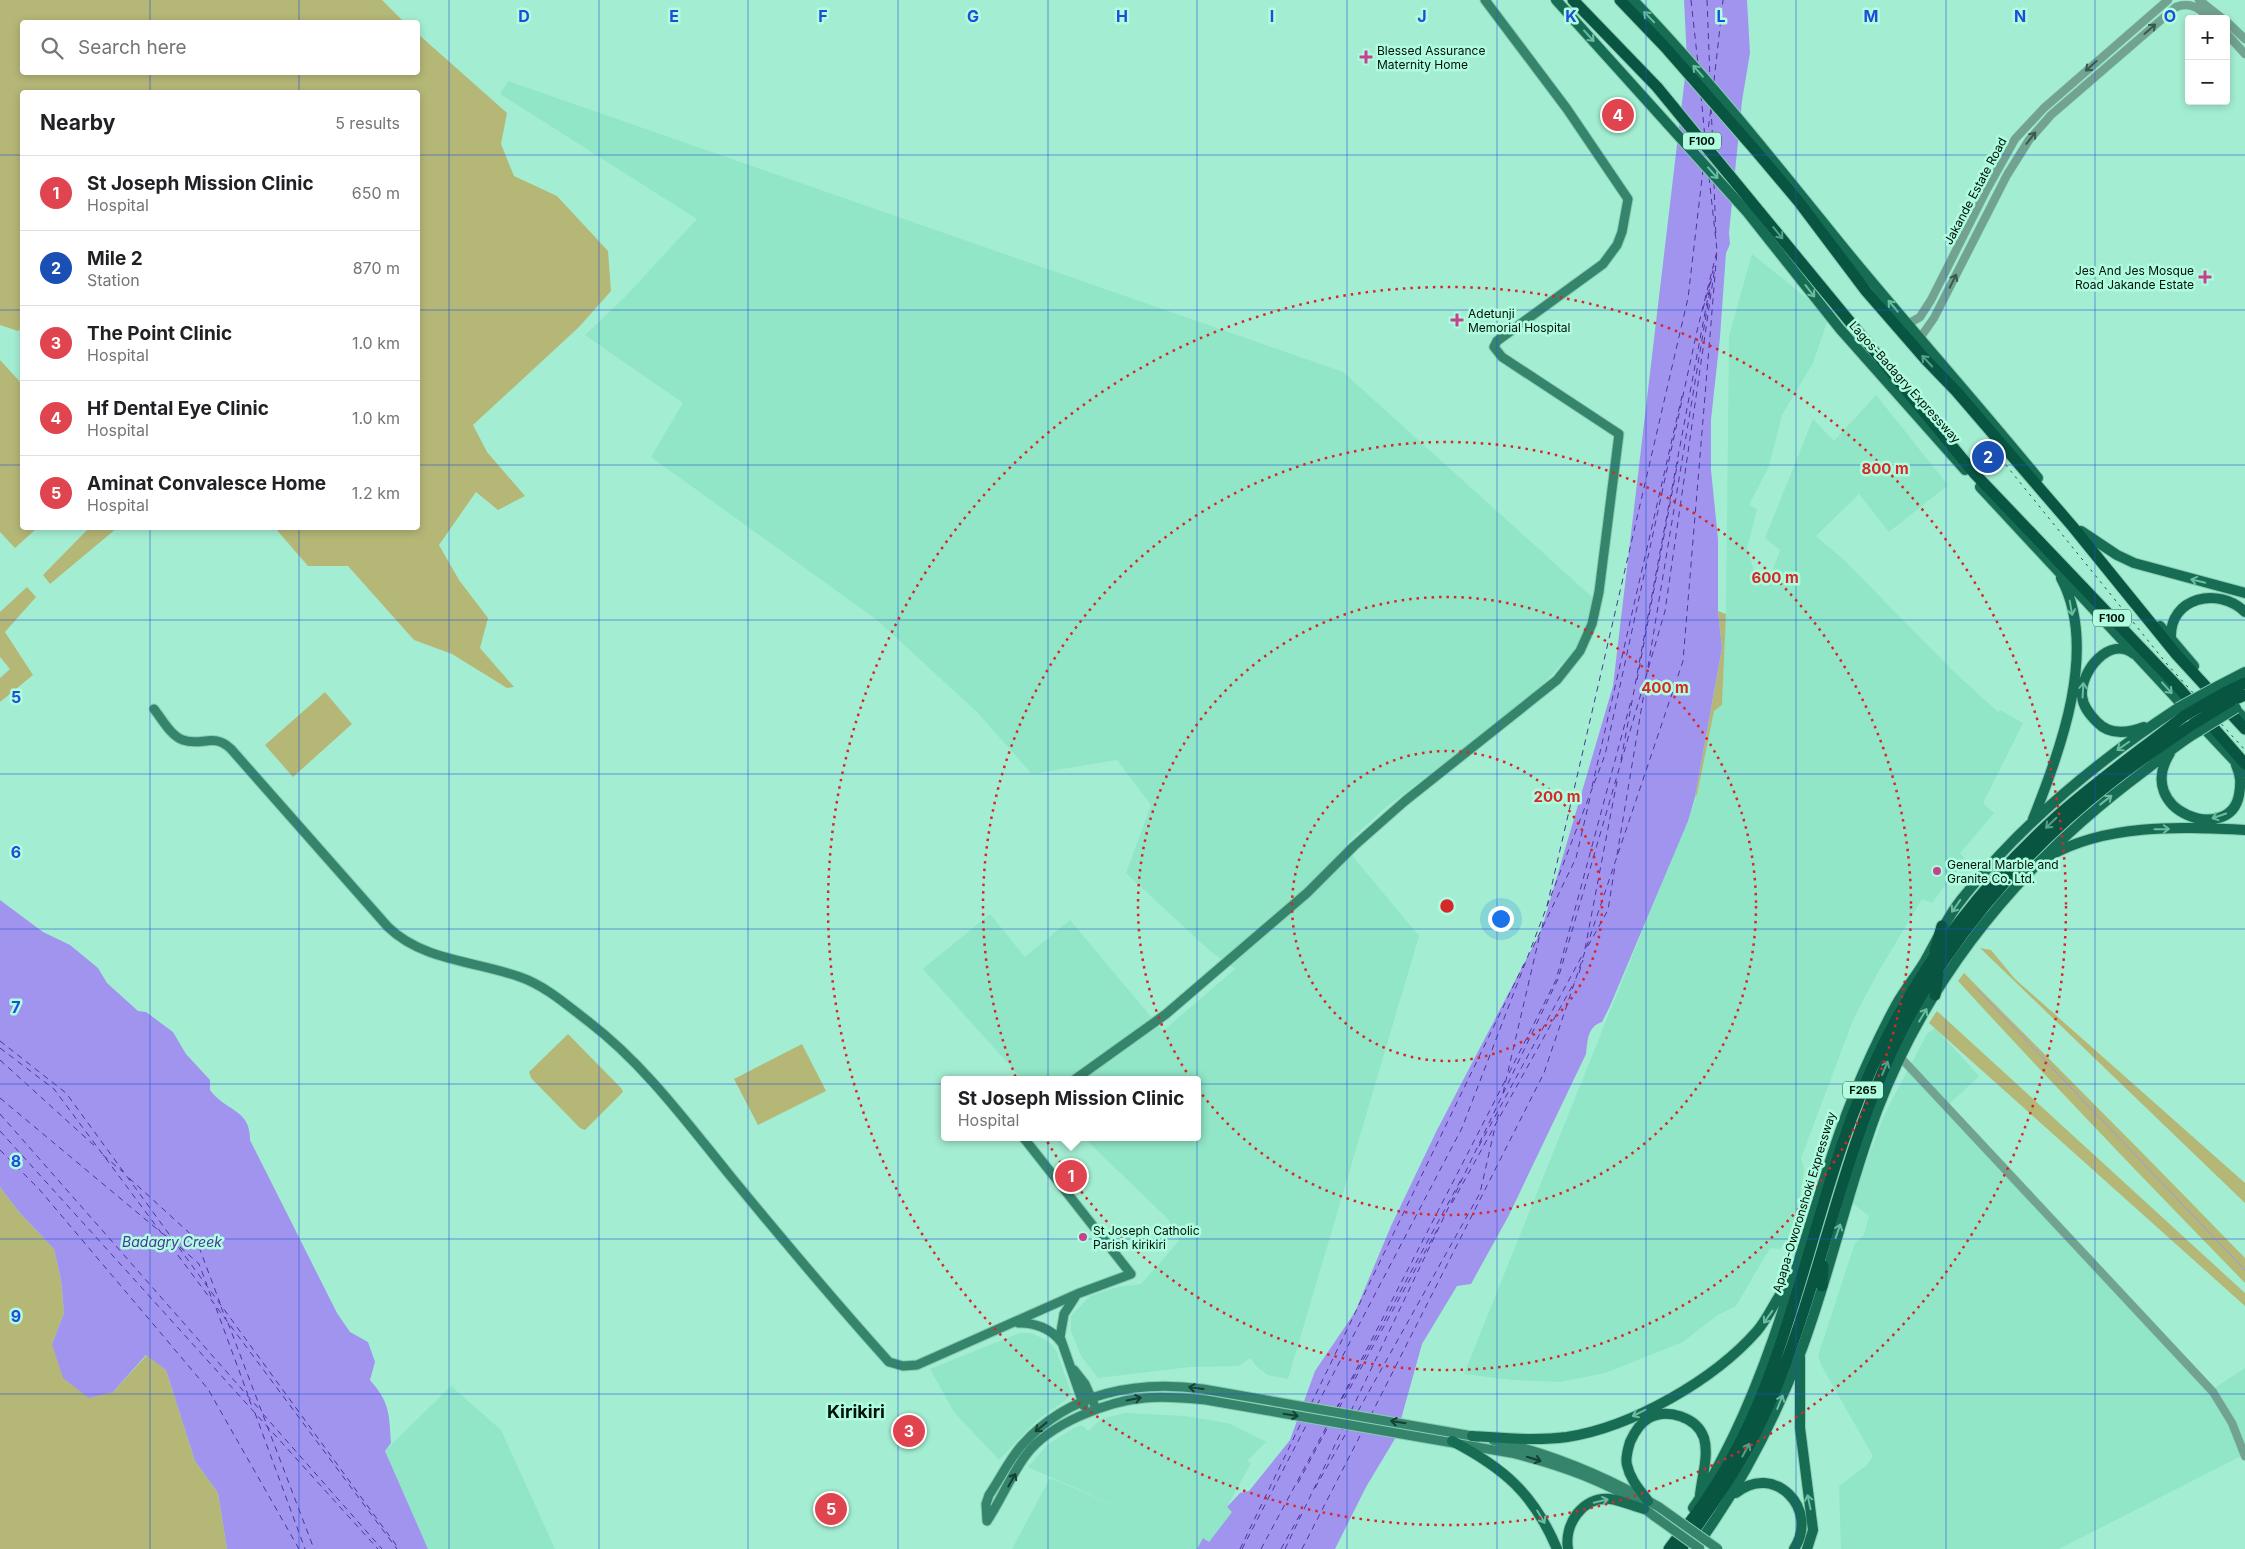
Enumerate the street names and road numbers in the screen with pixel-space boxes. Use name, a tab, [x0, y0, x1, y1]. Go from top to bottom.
road number: F100	[1683, 132, 1721, 150]
street label: Jakande Estate Road	[1940, 135, 2010, 247]
street label: Lagos-Badagry Expressway	[1846, 318, 1964, 446]
road number: F100	[2093, 610, 2131, 626]
road number: F265	[1843, 1082, 1883, 1098]
street label: Apapa-Oworonshoki Expressway	[1769, 1109, 1839, 1294]

